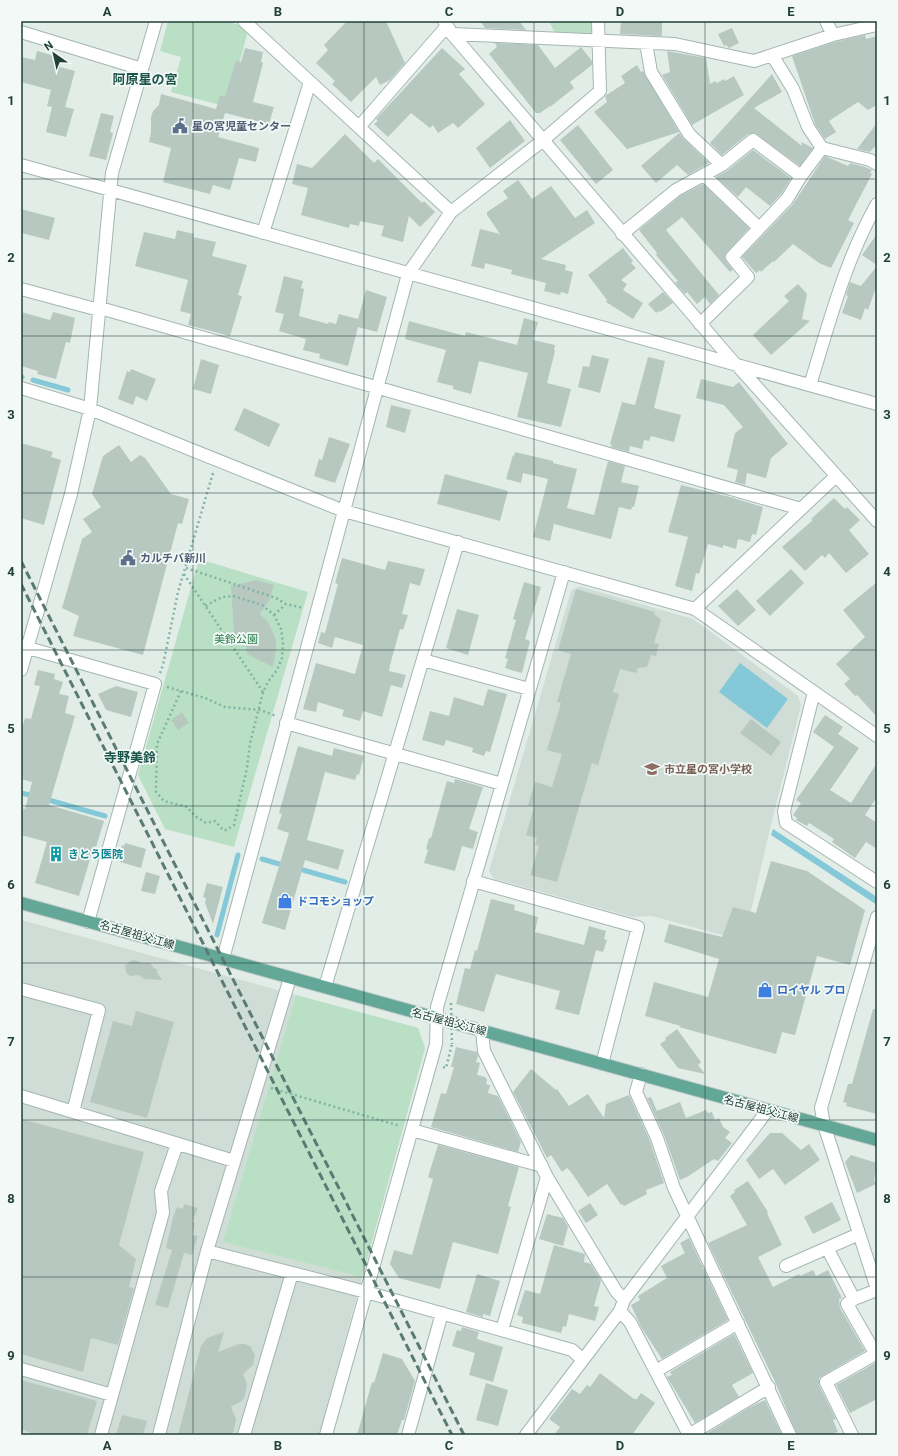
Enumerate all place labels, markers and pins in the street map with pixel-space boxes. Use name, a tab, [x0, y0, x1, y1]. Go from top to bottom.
public building icon: 星の宮児童センター	[171, 117, 189, 135]
place label: 星の宮児童センター	[192, 120, 291, 133]
public building icon: カルチバ新川	[119, 549, 137, 567]
place label: カルチバ新川	[140, 552, 206, 565]
school or university icon: 市立星の宮小学校	[643, 760, 661, 778]
place label: 市立星の宮小学校	[664, 763, 752, 776]
building icon: きとう医院	[47, 845, 65, 863]
place label: きとう医院	[68, 848, 123, 861]
shop icon: ドコモショップ	[276, 892, 294, 910]
place label: ドコモショップ	[297, 895, 374, 908]
shop icon: ロイヤル プロ	[756, 981, 774, 999]
place label: ロイヤル プロ	[777, 984, 845, 997]

